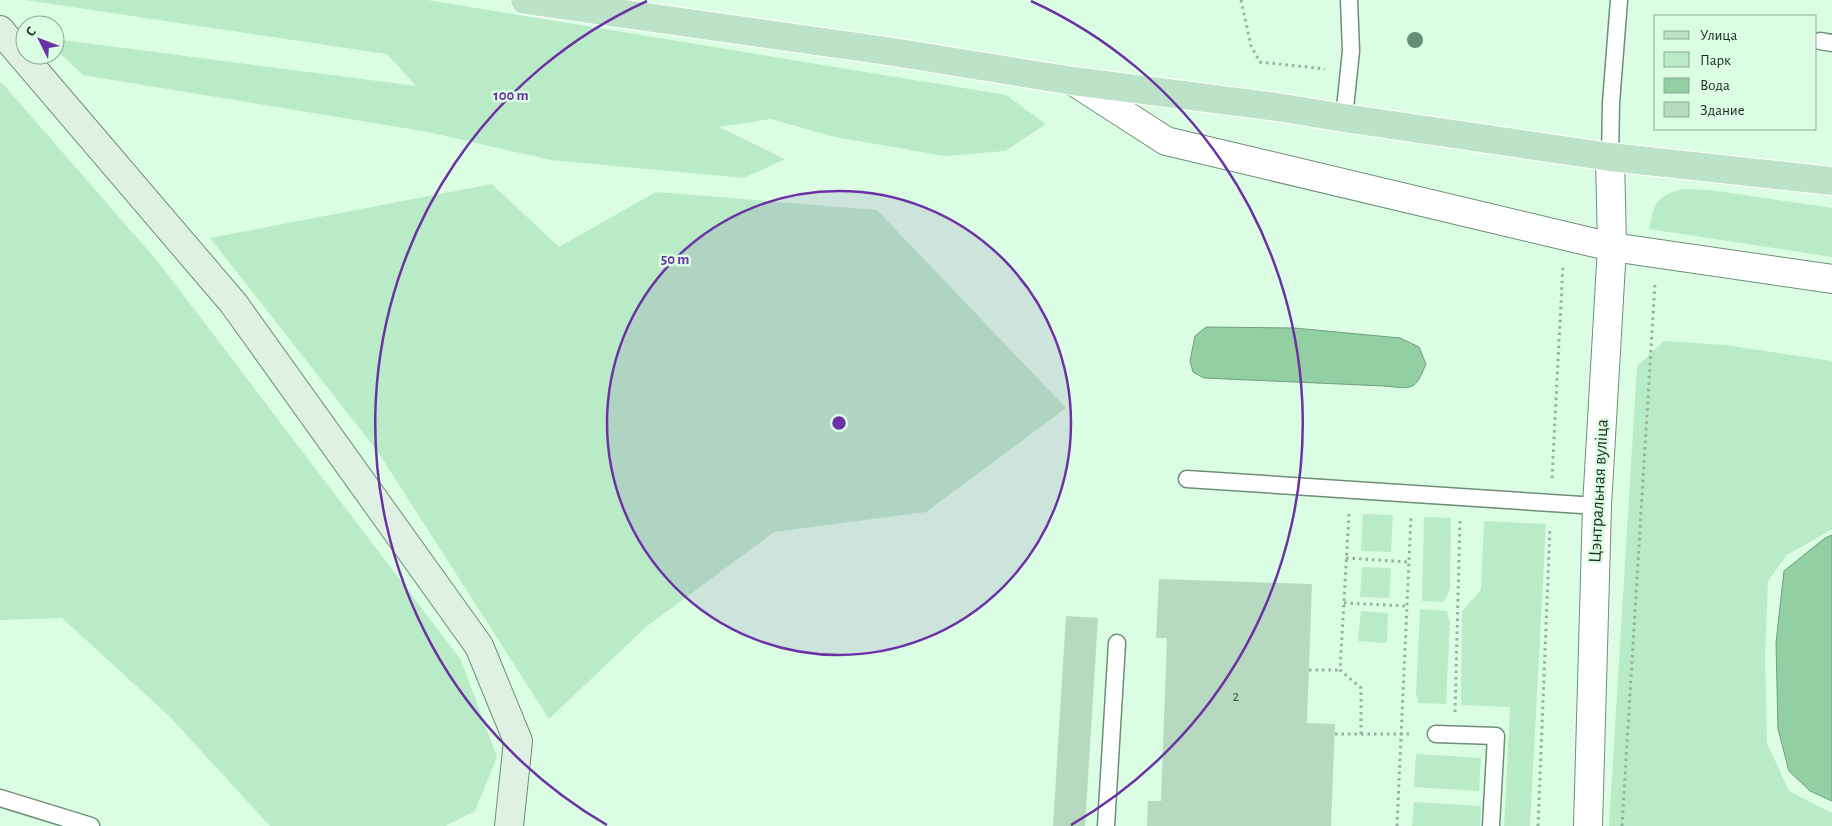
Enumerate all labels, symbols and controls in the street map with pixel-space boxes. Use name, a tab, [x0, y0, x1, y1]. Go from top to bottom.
north arrow	[15, 15, 65, 65]
legend	[1654, 15, 1817, 130]
text: С	[23, 24, 39, 40]
text: Улица	[1700, 28, 1737, 43]
text: Парк	[1700, 53, 1731, 68]
text: Вода	[1700, 78, 1730, 93]
text: 100 m	[493, 88, 529, 103]
text: Здание	[1700, 103, 1745, 118]
text: 50 m	[661, 252, 689, 267]
centre of rings	[830, 414, 848, 432]
street label: Цэнтральная вуліца	[1586, 419, 1612, 563]
house number: 2	[1233, 689, 1240, 704]

